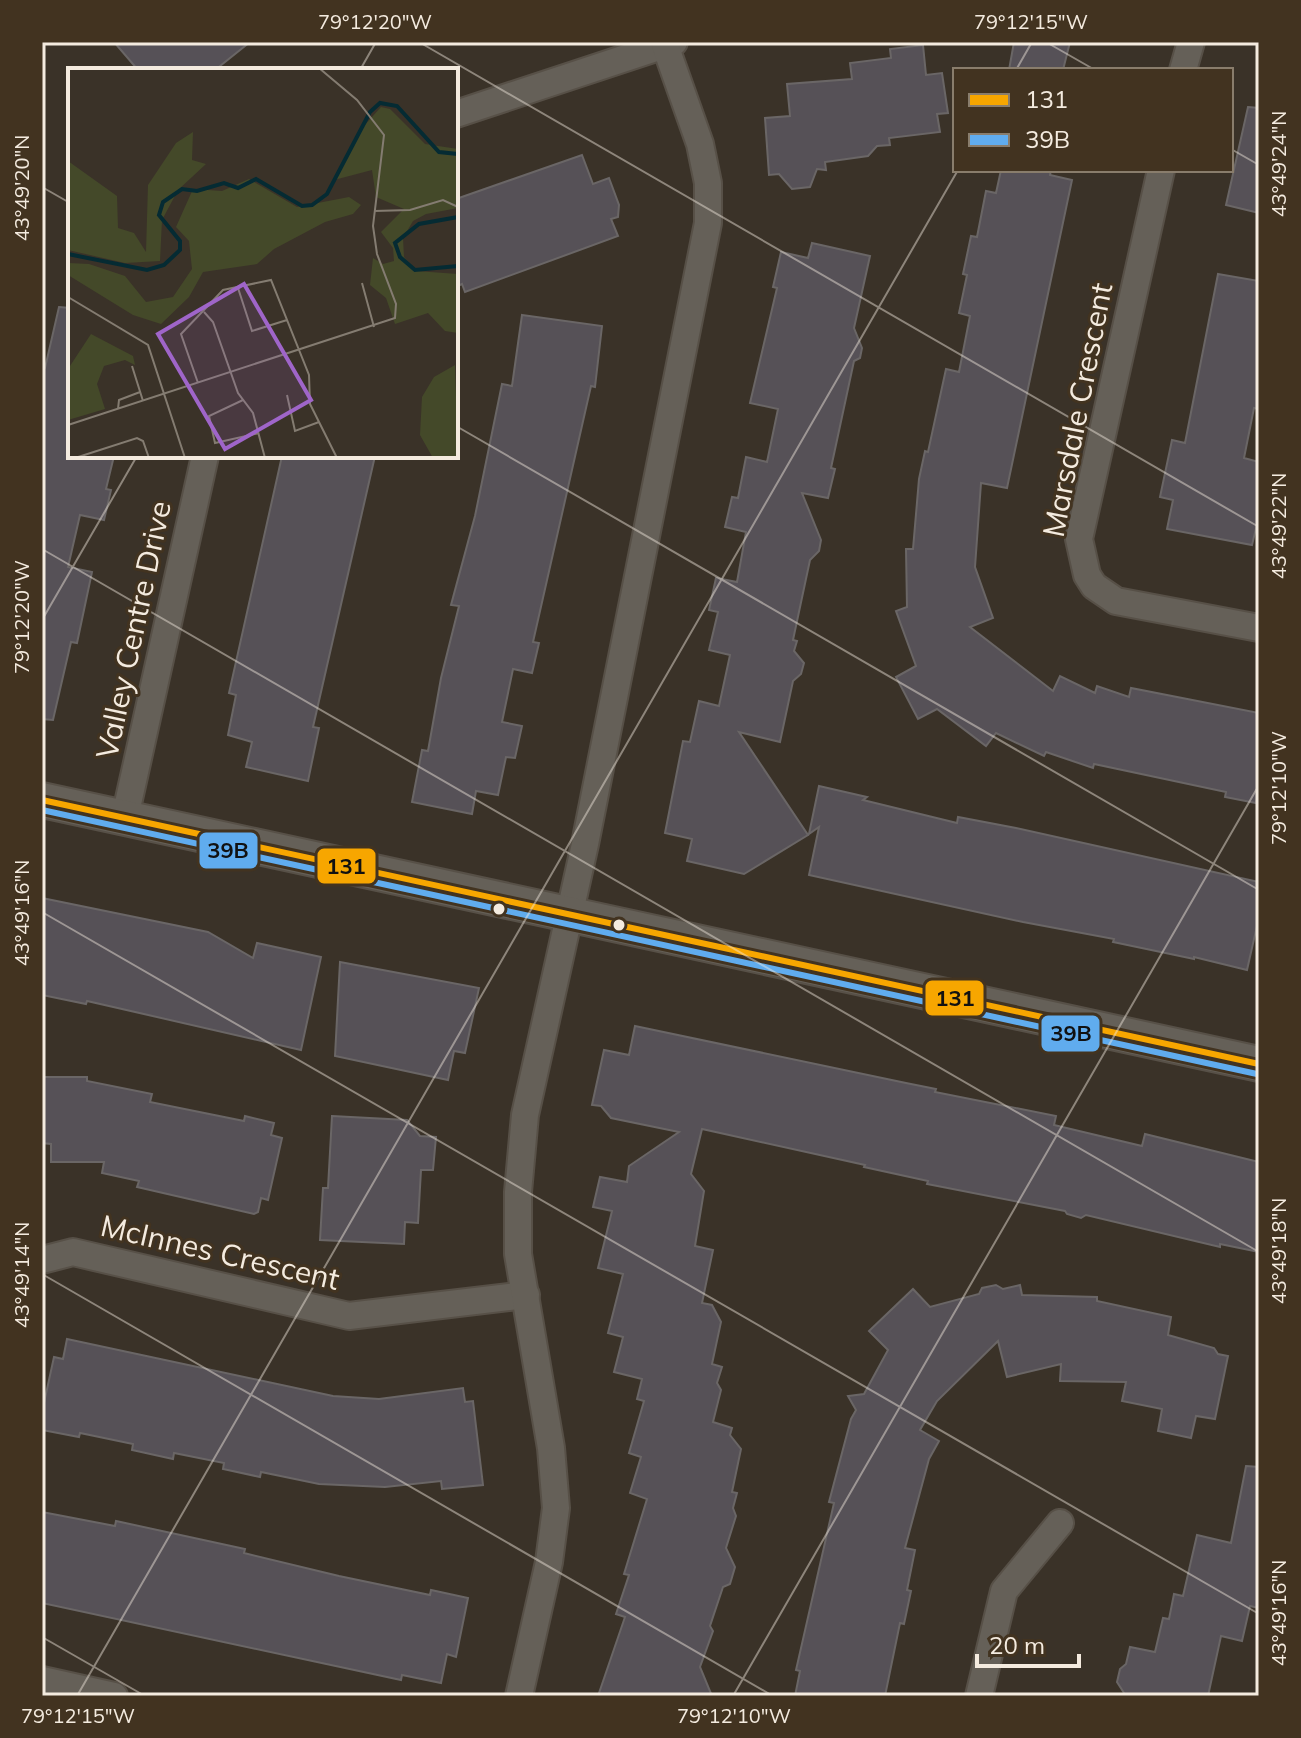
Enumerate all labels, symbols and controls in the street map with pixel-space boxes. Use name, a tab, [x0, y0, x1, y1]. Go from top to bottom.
text: 79°12'20"W	[318, 9, 432, 34]
text: 79°12'15"W	[974, 9, 1088, 34]
inset map	[68, 68, 458, 458]
legend	[953, 68, 1233, 172]
text: 131	[1025, 84, 1068, 114]
text: 43°49'24"N	[1266, 111, 1291, 217]
text: 39B	[1025, 124, 1070, 154]
text: 43°49'20"N	[9, 135, 34, 241]
street label: Marsdale Crescent	[1034, 280, 1120, 540]
text: 43°49'22"N	[1266, 473, 1291, 579]
street label: Valley Centre Drive	[87, 497, 179, 762]
text: 79°12'20"W	[9, 560, 34, 674]
text: 79°12'10"W	[1266, 731, 1291, 845]
line badge: 39B	[198, 831, 259, 870]
text: 39B	[207, 836, 249, 864]
line badge: 131	[316, 847, 377, 885]
text: 131	[326, 852, 366, 880]
text: 43°49'16"N	[9, 860, 34, 966]
unlabelled marker	[491, 901, 507, 917]
unlabelled marker	[611, 917, 627, 933]
line badge: 131	[924, 979, 985, 1017]
text: 131	[935, 984, 975, 1012]
line badge: 39B	[1040, 1014, 1101, 1053]
text: 39B	[1050, 1019, 1092, 1047]
text: 43°49'18"N	[1266, 1198, 1291, 1304]
street label: McInnes Crescent	[97, 1206, 343, 1298]
text: 43°49'14"N	[9, 1222, 34, 1328]
text: 43°49'16"N	[1266, 1560, 1291, 1666]
scale bar	[977, 1618, 1079, 1668]
text: 20 m	[989, 1630, 1045, 1660]
text: 79°12'15"W	[21, 1703, 135, 1728]
text: 79°12'10"W	[677, 1703, 791, 1728]

